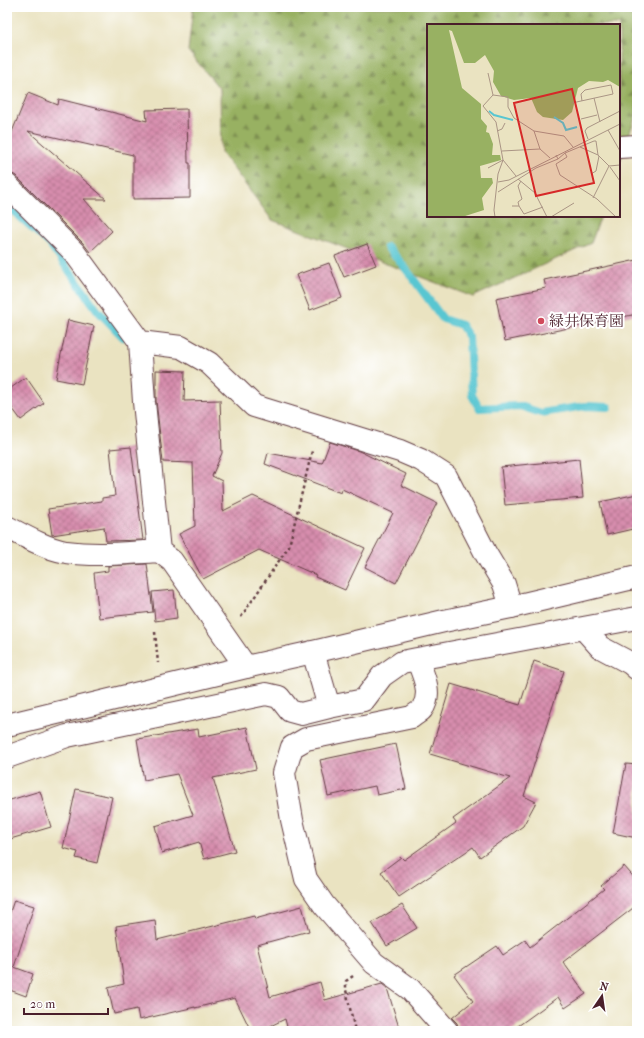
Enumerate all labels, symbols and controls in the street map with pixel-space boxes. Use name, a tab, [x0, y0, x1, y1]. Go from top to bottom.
inset map	[427, 24, 620, 217]
place label: 緑井保育園	[549, 312, 624, 330]
marker: 緑井保育園	[536, 316, 546, 326]
north arrow	[582, 976, 622, 1016]
text: N	[599, 979, 610, 994]
scale bar	[24, 990, 108, 1016]
text: 20 m	[30, 997, 55, 1011]

